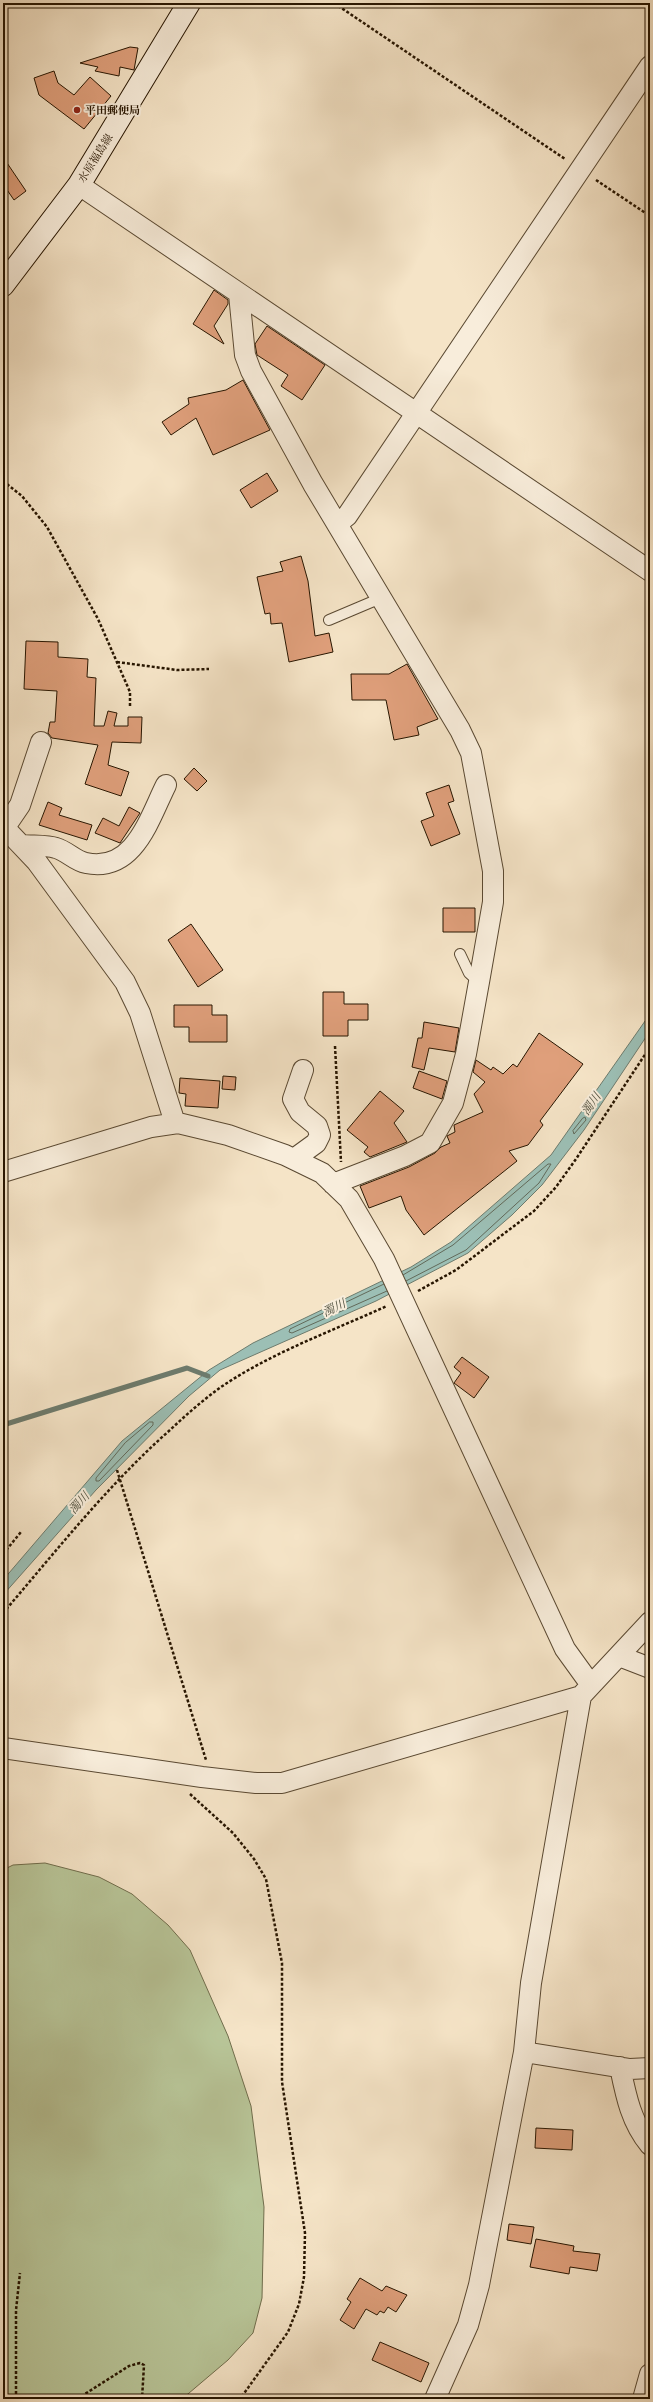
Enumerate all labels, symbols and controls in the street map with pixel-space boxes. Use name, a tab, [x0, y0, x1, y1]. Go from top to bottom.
place label: 平田郵便局	[85, 104, 140, 118]
marker: 平田郵便局	[72, 105, 82, 115]
street label: 水原福島線	[75, 131, 116, 186]
water label: 濁川	[578, 1089, 606, 1118]
water label: 濁川	[320, 1296, 350, 1320]
water label: 濁川	[66, 1488, 94, 1517]

